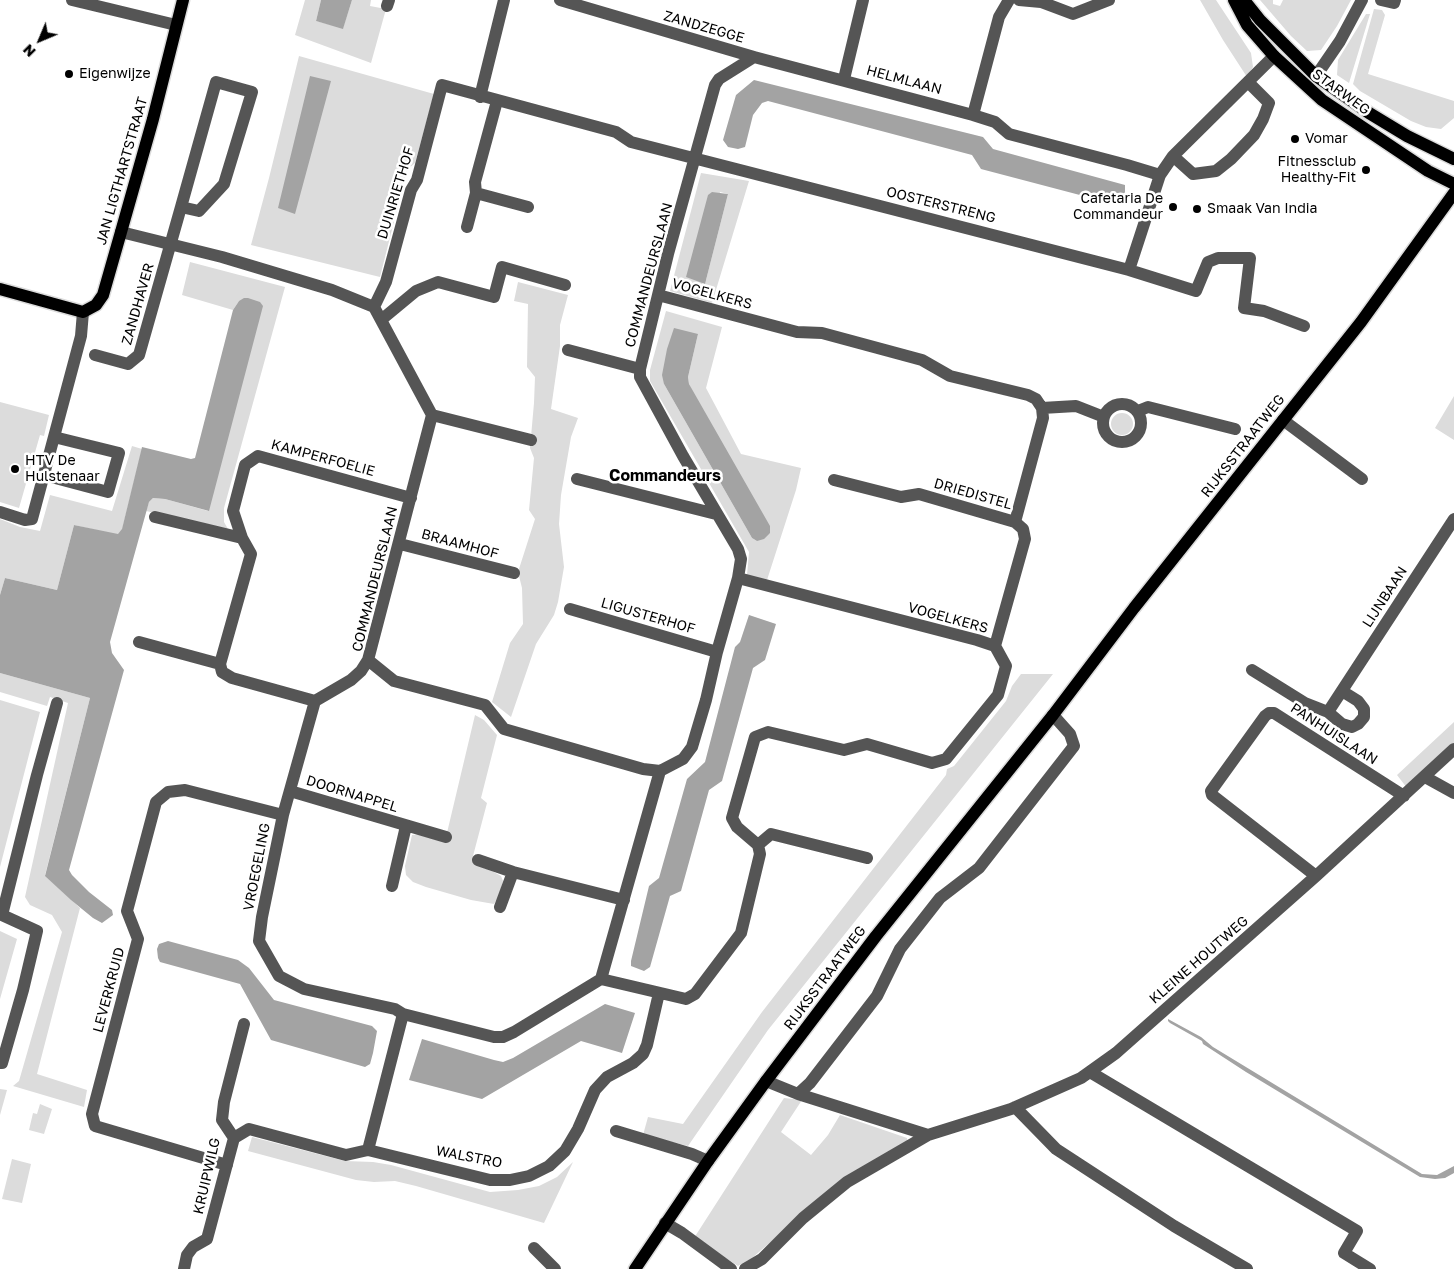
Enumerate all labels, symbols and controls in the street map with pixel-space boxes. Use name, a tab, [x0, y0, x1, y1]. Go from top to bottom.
street label: ZANDZEGGE	[662, 7, 746, 47]
north arrow	[15, 15, 65, 65]
text: N	[19, 41, 39, 61]
street label: HELMLAAN	[865, 62, 943, 98]
street label: STARWEG	[1309, 65, 1373, 119]
place label: Eigenwijze	[79, 66, 151, 82]
marker: Eigenwijze	[63, 68, 75, 80]
street label: JAN LIGTHARTSTRAAT	[93, 95, 151, 247]
place label: Vomar	[1305, 131, 1348, 147]
marker: Vomar	[1289, 133, 1301, 145]
street label: DUINRIETHOF	[374, 145, 418, 241]
place label: Fitnessclub Healthy-Fit	[1278, 154, 1356, 186]
marker: Fitnessclub Healthy-Fit	[1360, 164, 1372, 176]
street label: OOSTERSTRENG	[884, 183, 998, 227]
place label: Cafetaria De Commandeur	[1073, 191, 1163, 223]
street label: COMMANDEURSLAAN	[622, 201, 676, 349]
marker: Cafetaria De Commandeur	[1167, 201, 1179, 213]
place label: Smaak Van India	[1207, 201, 1317, 217]
marker: Smaak Van India	[1191, 203, 1203, 215]
street label: ZANDHAVER	[118, 261, 158, 347]
street label: VOGELKERS	[670, 275, 754, 313]
street label: RIJKSSTRAATWEG	[1198, 391, 1288, 501]
street label: KAMPERFOELIE	[269, 436, 377, 480]
place label: HTV De Hulstenaar	[25, 453, 100, 486]
marker: HTV De Hulstenaar	[9, 463, 21, 475]
district label: Commandeurs	[609, 466, 721, 486]
street label: DRIEDISTEL	[932, 475, 1014, 513]
street label: COMMANDEURSLAAN	[349, 505, 401, 653]
street label: BRAAMHOF	[420, 526, 500, 562]
street label: LIJNBAAN	[1359, 563, 1411, 631]
street label: LIGUSTERHOF	[599, 595, 697, 637]
street label: VOGELKERS	[906, 599, 990, 637]
street label: PANHUISLAAN	[1287, 700, 1381, 768]
street label: DOORNAPPEL	[304, 772, 400, 816]
street label: VROEGELING	[240, 822, 274, 912]
street label: KLEINE HOUTWEG	[1146, 913, 1252, 1007]
street label: RIJKSSTRAATWEG	[780, 923, 870, 1033]
street label: LEVERKRUID	[90, 946, 128, 1034]
street label: KRUIPWILG	[190, 1136, 224, 1216]
street label: WALSTRO	[434, 1142, 504, 1172]

